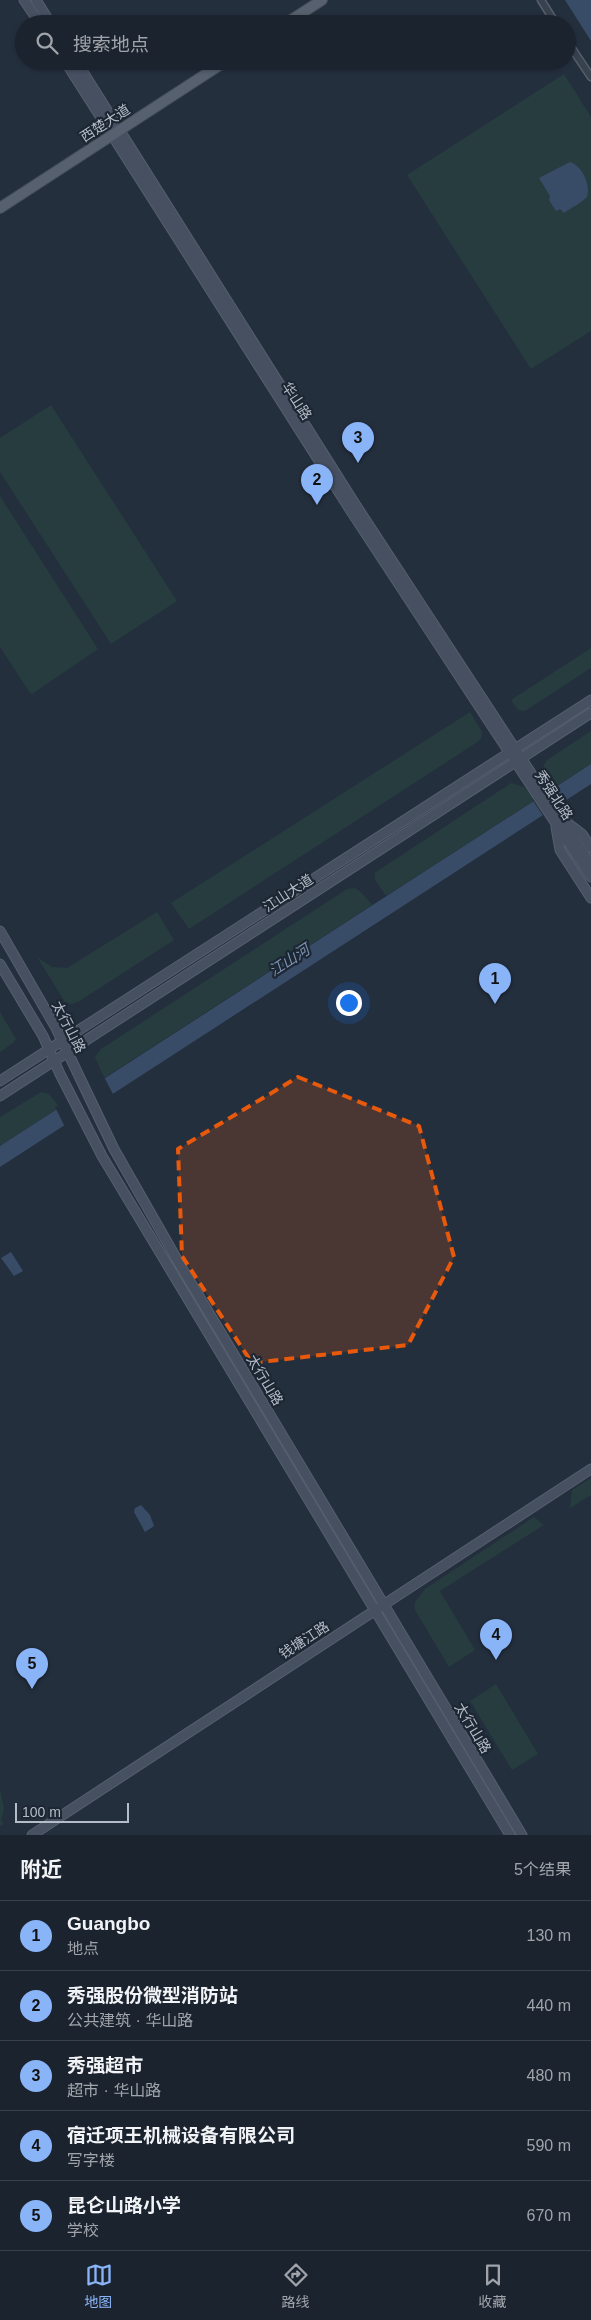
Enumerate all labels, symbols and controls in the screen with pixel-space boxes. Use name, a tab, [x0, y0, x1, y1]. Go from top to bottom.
search box	[15, 15, 576, 70]
icon: search	[33, 29, 61, 57]
text: 搜索地点	[73, 34, 149, 55]
street label: 西楚大道	[77, 101, 133, 145]
street label: 华山路	[279, 379, 315, 423]
pin: 3	[342, 422, 374, 463]
pin: 2	[301, 464, 333, 505]
street label: 秀强北路	[532, 767, 576, 823]
street label: 江山大道	[260, 871, 316, 915]
water label: 江山河	[265, 939, 315, 979]
pin: 1	[479, 963, 511, 1004]
your location	[336, 990, 362, 1016]
street label: 太行山路	[49, 998, 89, 1056]
street label: 太行山路	[244, 1352, 286, 1408]
street label: 钱塘江路	[276, 1618, 332, 1662]
pin: 4	[480, 1619, 512, 1660]
pin: 5	[16, 1648, 48, 1689]
street label: 太行山路	[452, 1700, 494, 1756]
scale bar	[15, 1800, 129, 1823]
text: 100 m	[22, 1804, 61, 1820]
text: 附近	[20, 1858, 62, 1881]
text: 5个结果	[514, 1861, 571, 1878]
text: Guangbo	[67, 1913, 150, 1934]
text: 1	[32, 1927, 40, 1944]
text: 130 m	[527, 1927, 571, 1944]
text: 地点	[67, 1940, 99, 1957]
text: 秀强股份微型消防站	[67, 1985, 238, 2006]
text: 2	[32, 1997, 40, 2014]
text: 440 m	[527, 1997, 571, 2014]
text: 公共建筑 · 华山路	[67, 2012, 193, 2029]
text: 秀强超市	[67, 2055, 143, 2076]
text: 3	[32, 2067, 40, 2084]
text: 480 m	[527, 2067, 571, 2084]
text: 超市 · 华山路	[67, 2082, 161, 2099]
text: 宿迁项王机械设备有限公司	[67, 2125, 295, 2146]
text: 4	[32, 2137, 40, 2154]
text: 590 m	[527, 2137, 571, 2154]
text: 写字楼	[67, 2152, 115, 2169]
text: 昆仑山路小学	[67, 2195, 181, 2216]
text: 5	[32, 2207, 40, 2224]
text: 670 m	[527, 2207, 571, 2224]
text: 学校	[67, 2222, 99, 2239]
tab: 地图	[85, 2261, 113, 2311]
tab: 路线	[282, 2261, 310, 2311]
tab: 收藏	[479, 2261, 507, 2311]

